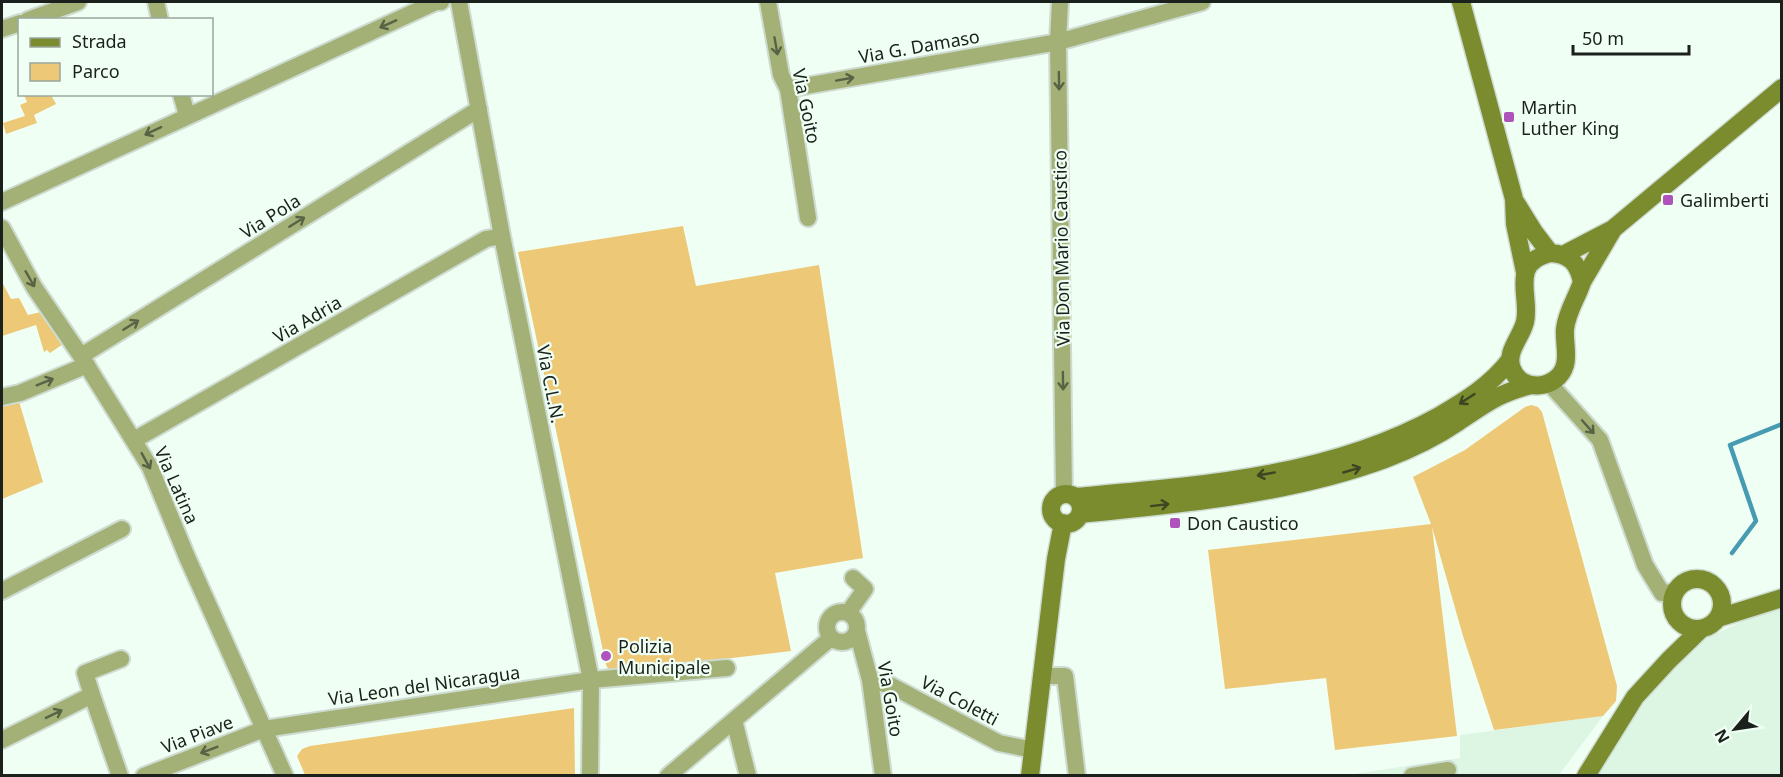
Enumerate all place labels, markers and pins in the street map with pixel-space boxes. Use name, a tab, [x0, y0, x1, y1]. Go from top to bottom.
place label: Martin Luther King	[1521, 95, 1619, 140]
marker: Martin Luther King	[1502, 110, 1516, 124]
place label: Galimberti	[1680, 188, 1769, 212]
marker: Galimberti	[1661, 193, 1675, 207]
place label: Don Caustico	[1187, 511, 1299, 535]
marker: Don Caustico	[1168, 516, 1182, 530]
place label: Polizia Municipale	[618, 634, 710, 679]
marker: Polizia Municipale	[599, 649, 613, 663]

